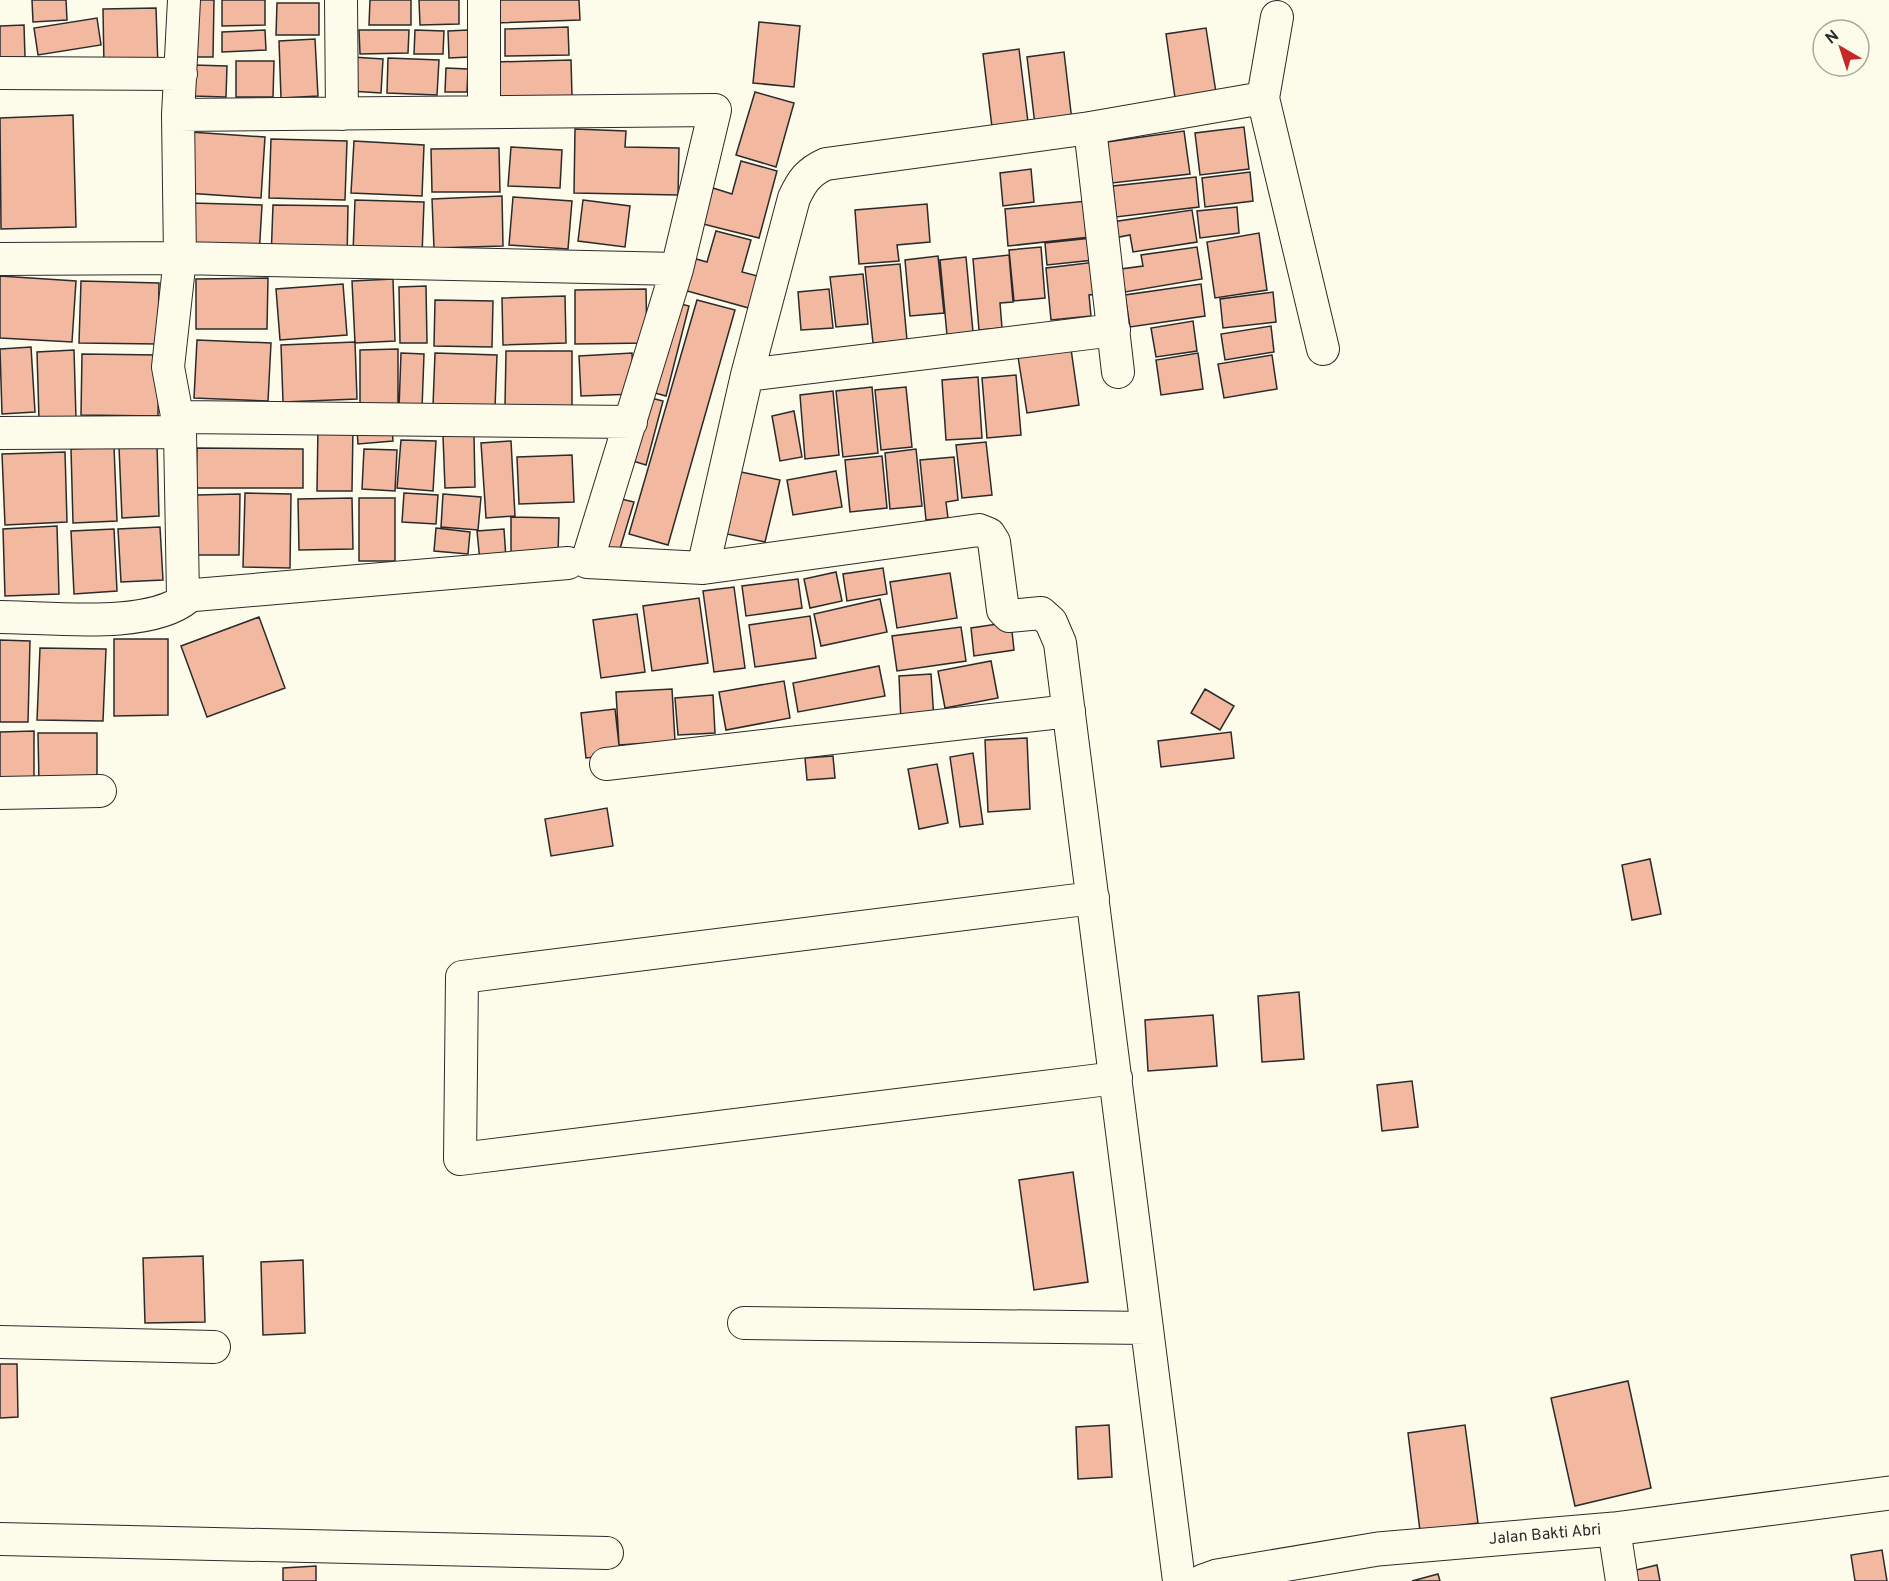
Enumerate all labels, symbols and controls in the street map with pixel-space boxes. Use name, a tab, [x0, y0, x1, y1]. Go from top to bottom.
north arrow	[1811, 18, 1871, 78]
text: N	[1822, 27, 1844, 49]
street label: Jalan Bakti Abri	[1488, 1520, 1602, 1550]

